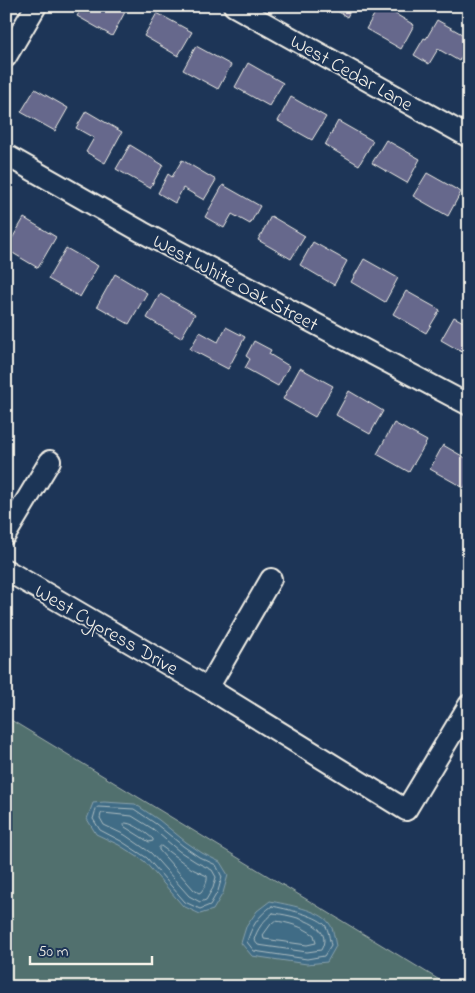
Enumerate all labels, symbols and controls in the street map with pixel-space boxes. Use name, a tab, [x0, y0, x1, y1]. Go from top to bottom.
street label: West Cedar Lane	[284, 28, 418, 120]
street label: West White Oak Street	[147, 228, 323, 340]
street label: West Cypress Drive	[29, 578, 183, 684]
scale bar	[30, 933, 152, 965]
text: 50 m	[38, 941, 69, 963]

